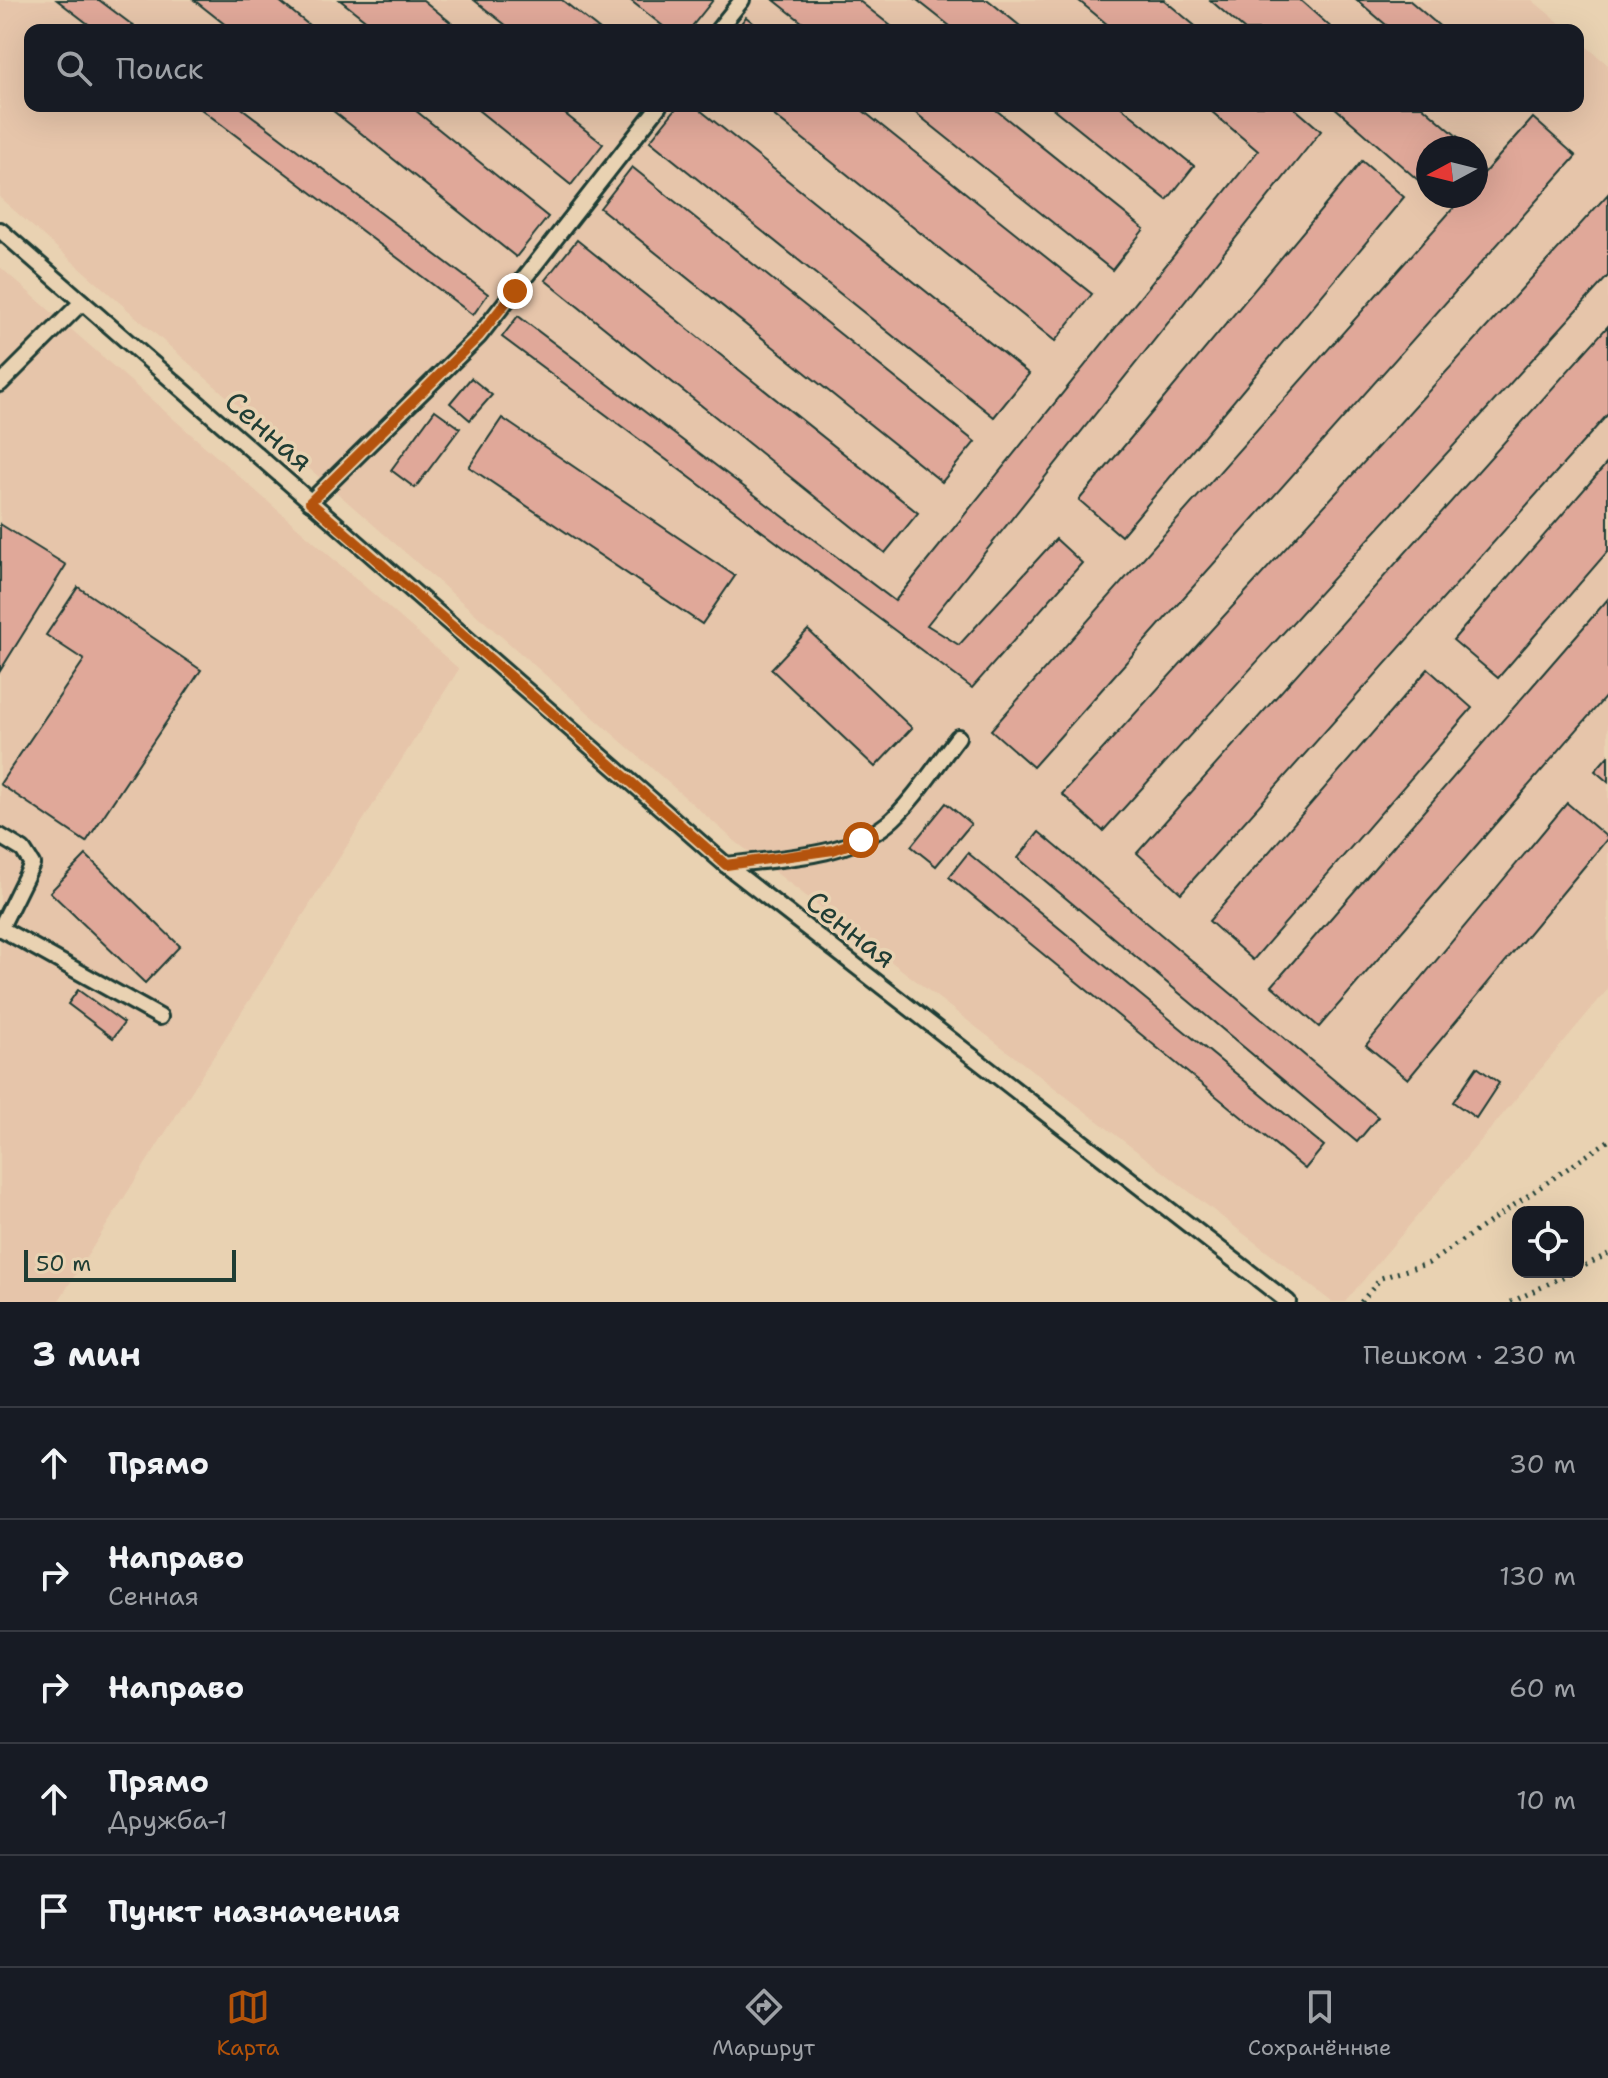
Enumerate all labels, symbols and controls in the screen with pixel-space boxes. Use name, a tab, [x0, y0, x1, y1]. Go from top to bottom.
search box	[24, 24, 1584, 112]
icon: search	[52, 46, 96, 90]
text: Поиск	[116, 48, 204, 89]
north arrow	[1416, 136, 1488, 208]
route end	[497, 273, 533, 309]
street label: Сенная	[216, 381, 322, 481]
route start	[843, 822, 879, 858]
street label: Сенная	[797, 881, 905, 977]
map controls	[1512, 1206, 1584, 1278]
button: locate	[1512, 1206, 1584, 1278]
scale bar	[24, 1246, 236, 1282]
text: 50 m	[36, 1249, 91, 1278]
text: 3 мин	[32, 1331, 141, 1377]
text: Пешком · 230 m	[1363, 1337, 1576, 1372]
icon: ahead	[32, 1441, 76, 1485]
text: Прямо	[108, 1443, 209, 1484]
text: 30 m	[1509, 1446, 1576, 1481]
text: Направо	[108, 1537, 244, 1578]
icon: right	[32, 1553, 76, 1597]
text: 130 m	[1499, 1558, 1576, 1593]
text: Сенная	[108, 1578, 199, 1613]
icon: right	[32, 1665, 76, 1709]
text: Направо	[108, 1667, 244, 1708]
text: 60 m	[1509, 1670, 1576, 1705]
text: Прямо	[108, 1761, 209, 1802]
icon: ahead	[32, 1777, 76, 1821]
text: 10 m	[1516, 1782, 1576, 1817]
text: Дружба-1	[108, 1802, 228, 1837]
icon: arrive	[32, 1889, 76, 1933]
text: Пункт назначения	[108, 1891, 400, 1932]
tab: Карта	[216, 1985, 279, 2062]
tab: Маршрут	[712, 1985, 815, 2062]
tab: Сохранённые	[1248, 1985, 1392, 2062]

